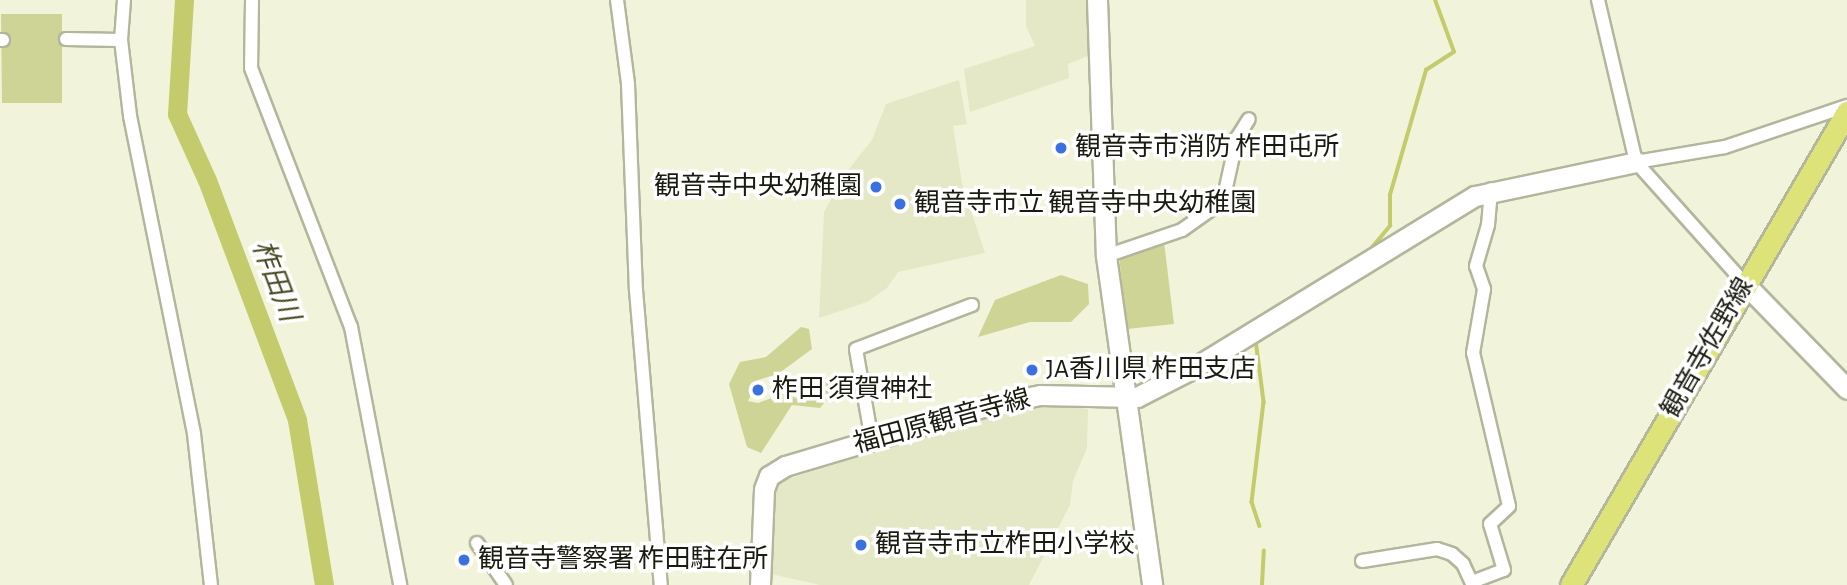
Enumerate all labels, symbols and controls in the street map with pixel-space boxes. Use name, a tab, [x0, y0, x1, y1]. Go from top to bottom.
place label: 観音寺市消防 柞田屯所	[1075, 132, 1339, 164]
marker: 観音寺市消防 柞田屯所	[1053, 140, 1069, 156]
place label: 観音寺中央幼稚園	[654, 171, 862, 203]
marker: 観音寺中央幼稚園	[868, 179, 884, 195]
place label: 観音寺市立 観音寺中央幼稚園	[914, 188, 1256, 220]
marker: 観音寺市立 観音寺中央幼稚園	[892, 196, 908, 212]
water label: 柞田川	[244, 236, 306, 326]
street label: 観音寺佐野線	[1655, 273, 1761, 423]
place label: JA香川県 柞田支店	[1046, 354, 1255, 386]
marker: JA香川県 柞田支店	[1024, 362, 1040, 378]
place label: 柞田 須賀神社	[772, 374, 932, 406]
marker: 柞田 須賀神社	[750, 382, 766, 398]
street label: 福田原観音寺線	[850, 383, 1034, 461]
place label: 観音寺市立柞田小学校	[875, 529, 1135, 561]
marker: 観音寺市立柞田小学校	[853, 537, 869, 553]
place label: 観音寺警察署 柞田駐在所	[478, 544, 768, 576]
marker: 観音寺警察署 柞田駐在所	[456, 552, 472, 568]

